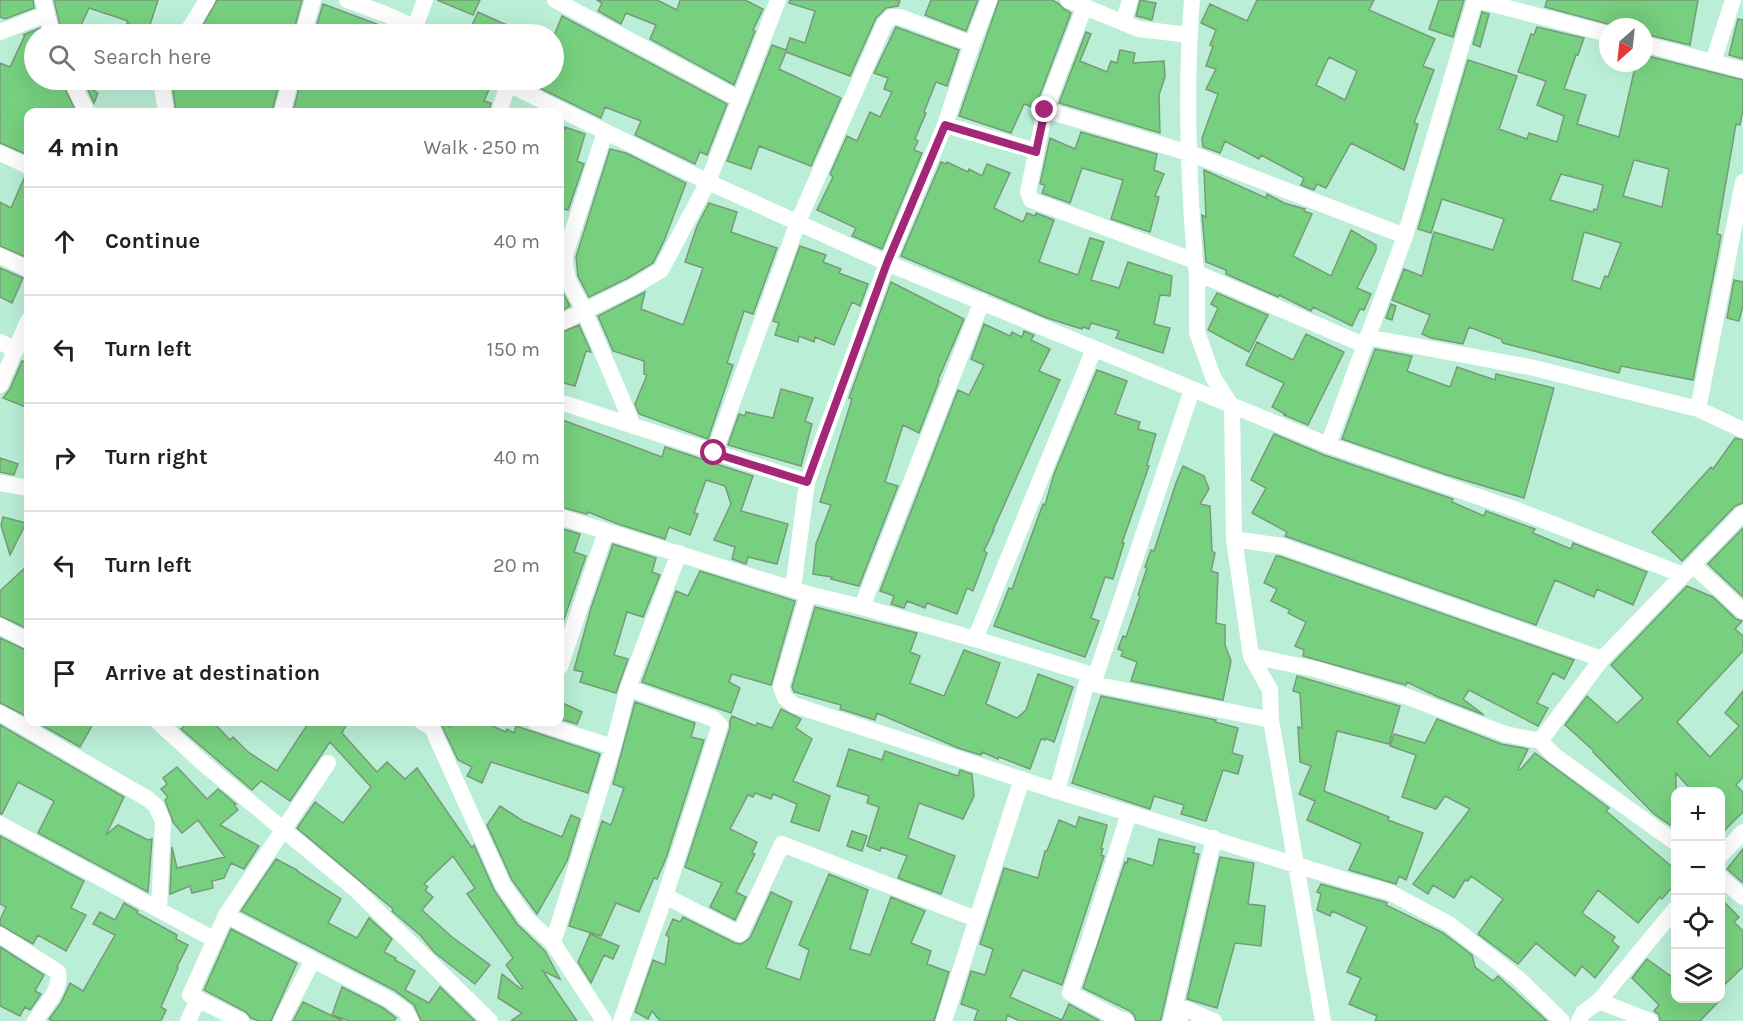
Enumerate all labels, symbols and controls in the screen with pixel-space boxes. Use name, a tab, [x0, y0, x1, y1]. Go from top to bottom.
north arrow	[1599, 18, 1653, 72]
search box	[24, 24, 564, 90]
icon: search	[45, 41, 78, 74]
text: Search here	[93, 44, 211, 70]
route end	[1031, 96, 1057, 122]
text: 4 min	[48, 132, 119, 163]
text: Walk · 250 m	[424, 136, 540, 159]
icon: ahead	[48, 225, 81, 258]
text: Continue	[105, 228, 200, 254]
text: 40 m	[494, 230, 540, 253]
icon: left	[48, 333, 81, 366]
text: Turn left	[105, 336, 192, 362]
text: 150 m	[487, 338, 540, 361]
route start	[700, 439, 726, 465]
icon: right	[48, 441, 81, 474]
text: Turn right	[105, 444, 208, 470]
text: 40 m	[494, 446, 540, 469]
icon: left	[48, 549, 81, 582]
text: Turn left	[105, 552, 192, 578]
text: 20 m	[493, 554, 540, 577]
icon: arrive	[48, 657, 81, 690]
text: Arrive at destination	[105, 660, 320, 686]
map controls	[1671, 787, 1725, 1003]
button: +	[1671, 787, 1725, 841]
button: −	[1671, 841, 1725, 895]
button: locate	[1671, 895, 1725, 949]
button: layers	[1671, 949, 1725, 1003]

